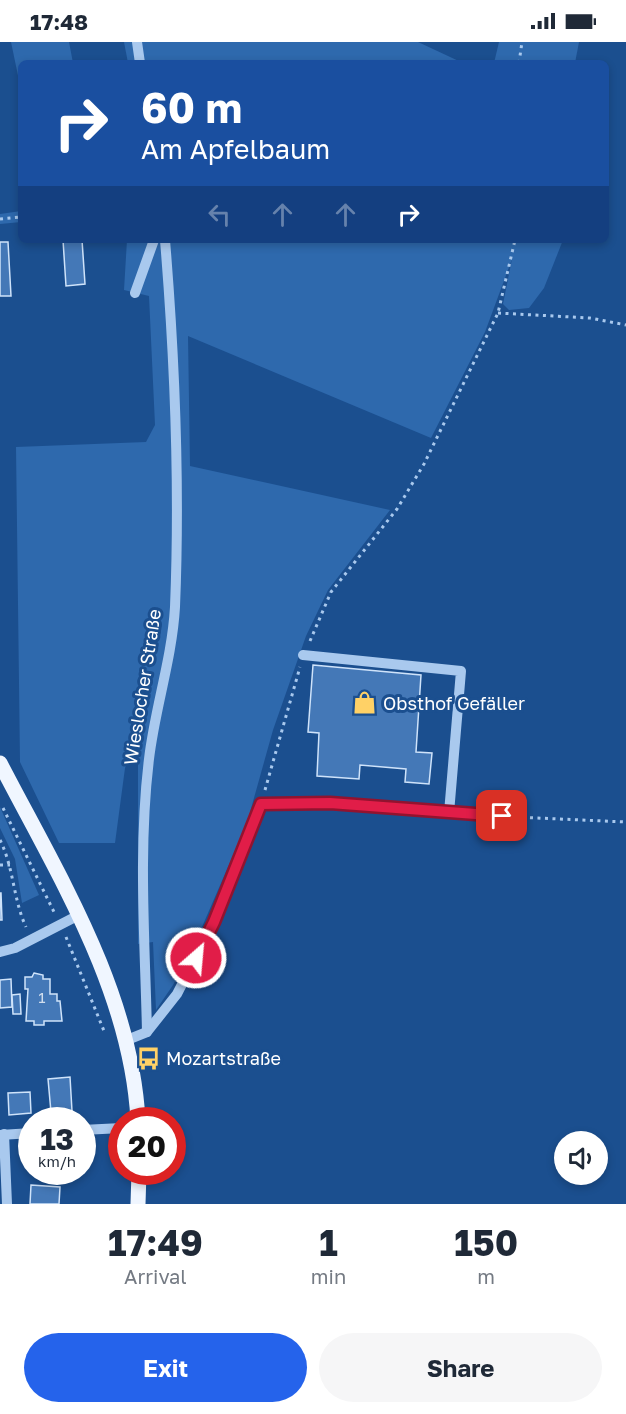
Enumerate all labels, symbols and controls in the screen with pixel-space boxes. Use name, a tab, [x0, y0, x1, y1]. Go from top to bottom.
text: 17:48	[30, 8, 88, 35]
text: 60 m	[141, 82, 242, 132]
icon: right	[42, 84, 120, 162]
text: Am Apfelbaum	[141, 133, 330, 165]
icon: left	[203, 198, 236, 231]
icon: ahead	[266, 198, 299, 231]
icon: ahead	[329, 198, 362, 231]
icon: right	[392, 198, 425, 231]
street label: Wieslocher Straße	[119, 607, 165, 767]
shop icon: Obsthof Gefäller	[352, 690, 378, 716]
place label: Obsthof Gefäller	[383, 692, 525, 714]
pin	[476, 790, 527, 841]
icon: arrive	[485, 799, 518, 832]
position arrow	[164, 926, 228, 990]
house number: 1	[38, 988, 46, 1006]
bus stop icon: Mozartstraße	[135, 1045, 161, 1071]
place label: Mozartstraße	[166, 1047, 281, 1069]
speed limit sign: 20	[108, 1107, 186, 1185]
text: 13	[40, 1121, 74, 1157]
map controls	[554, 1131, 608, 1185]
button: sound	[554, 1131, 608, 1185]
text: km/h	[38, 1152, 76, 1170]
text: 17:49	[108, 1221, 203, 1264]
text: 1	[319, 1221, 338, 1264]
text: 150	[454, 1221, 518, 1264]
text: Arrival	[124, 1264, 187, 1288]
text: min	[311, 1264, 346, 1288]
text: m	[477, 1264, 495, 1288]
button: Exit	[24, 1333, 307, 1402]
button: Share	[319, 1333, 602, 1402]

